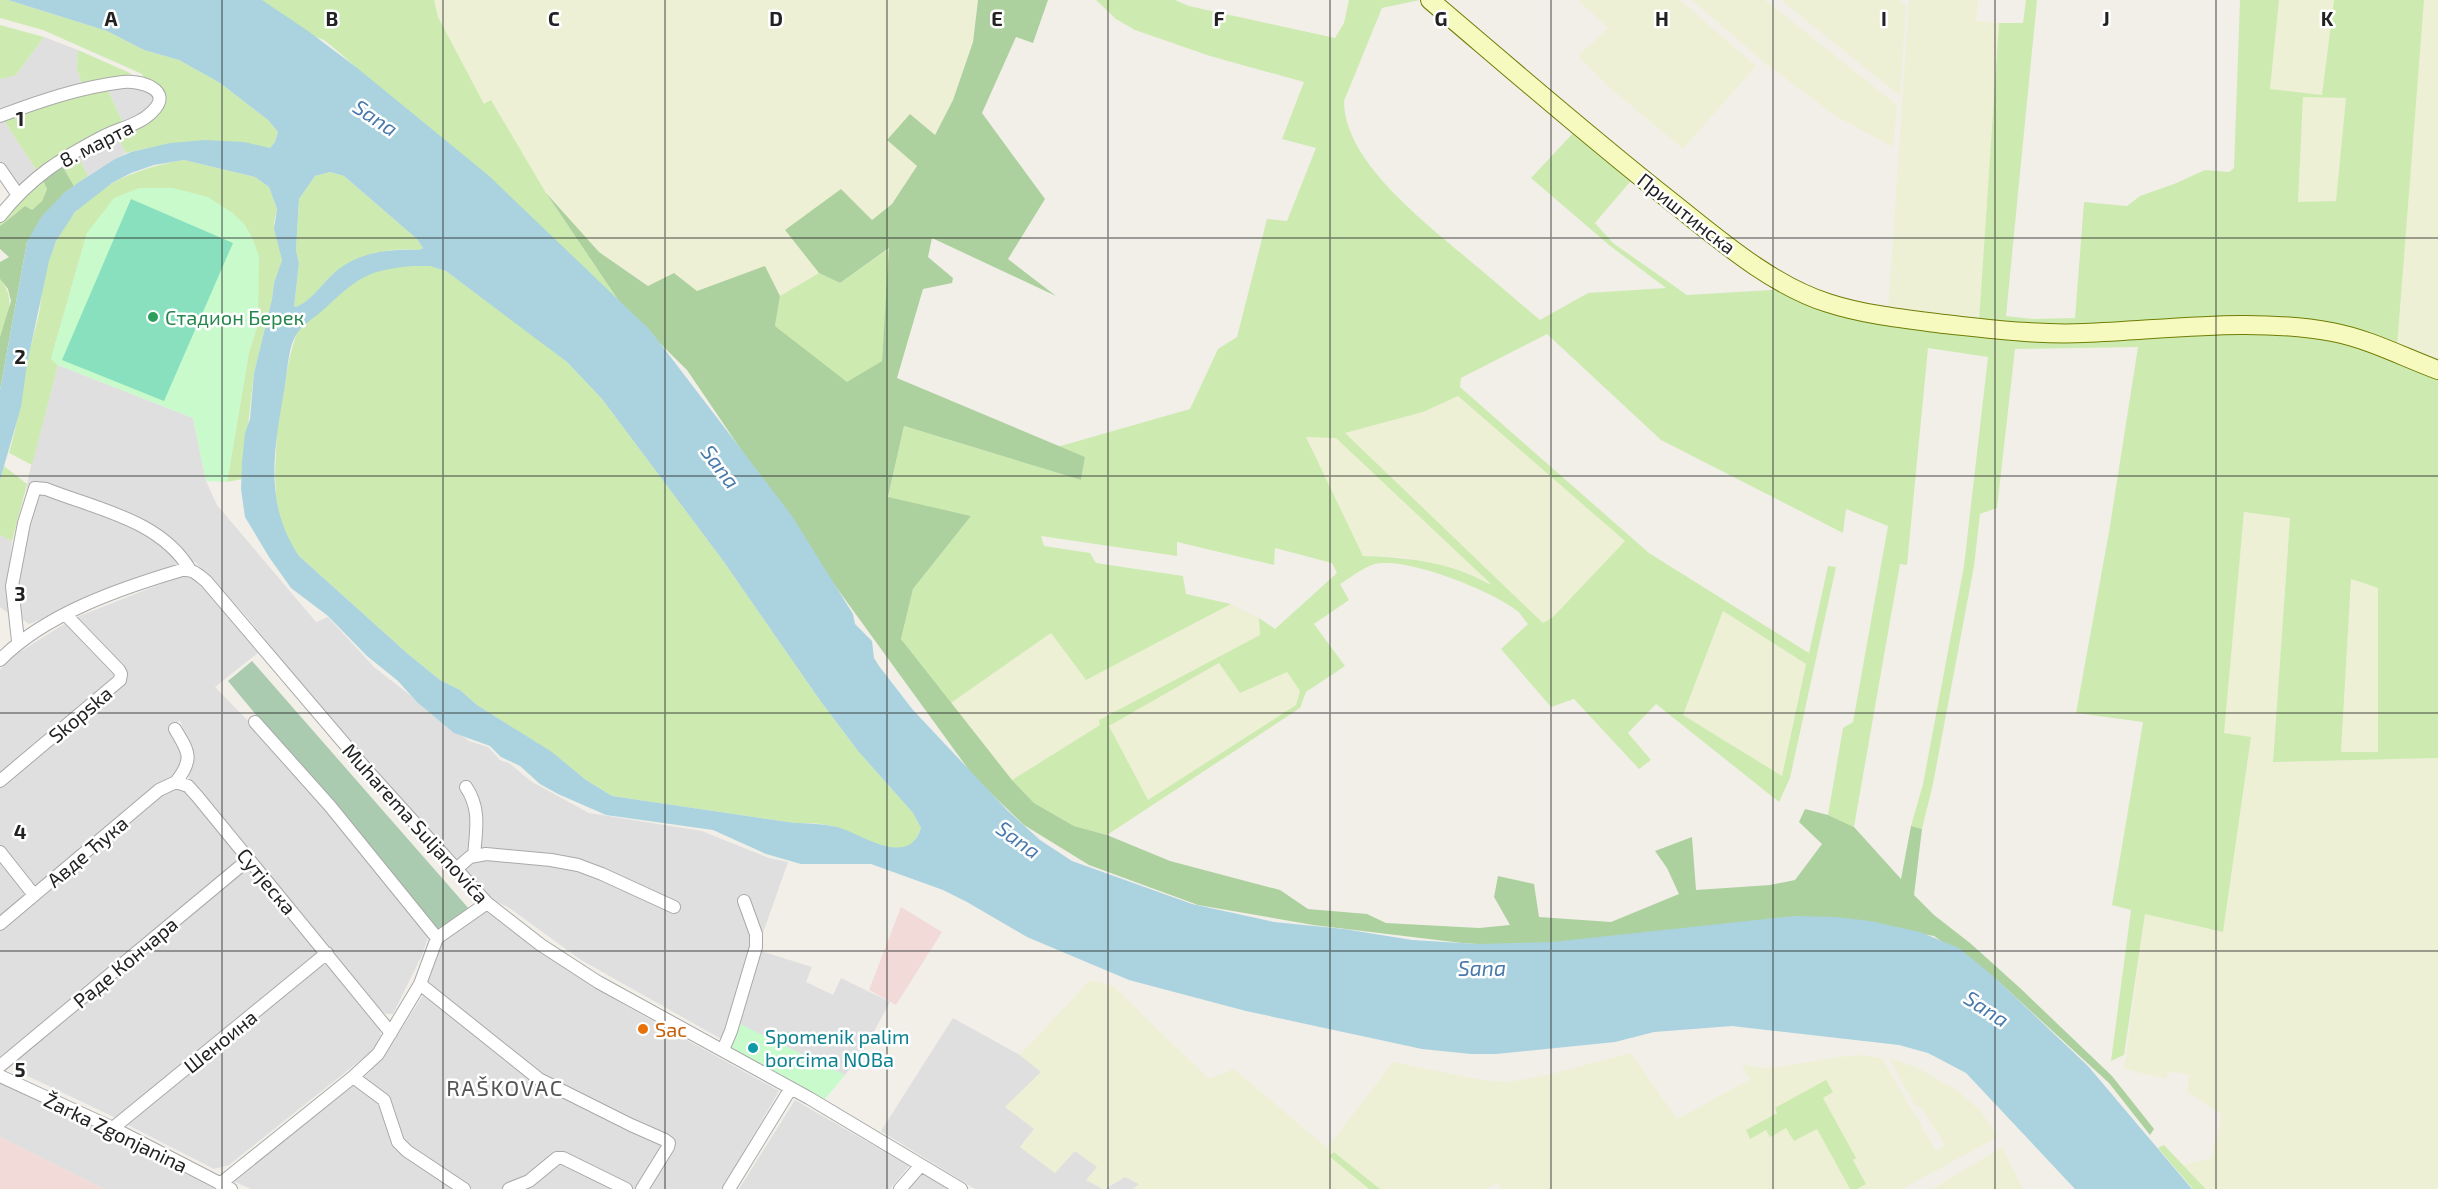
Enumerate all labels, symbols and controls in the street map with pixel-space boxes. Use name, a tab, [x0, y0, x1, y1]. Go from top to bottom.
text: A	[104, 6, 118, 30]
text: B	[326, 6, 338, 30]
text: C	[548, 6, 560, 30]
text: D	[769, 6, 783, 30]
text: E	[991, 6, 1003, 30]
text: F	[1213, 6, 1225, 30]
text: G	[1435, 6, 1447, 30]
text: H	[1655, 6, 1669, 30]
text: I	[1881, 6, 1887, 30]
text: J	[2102, 6, 2110, 30]
text: K	[2321, 6, 2334, 30]
water label: Sana	[349, 93, 403, 141]
text: 1	[16, 106, 24, 130]
street label: 8. марта	[55, 114, 137, 172]
street label: Приштинска	[1633, 167, 1741, 259]
place label: Стадион Берек	[165, 305, 304, 329]
marker: Стадион Берек	[146, 310, 160, 324]
text: 2	[14, 344, 26, 368]
water label: Sana	[697, 439, 745, 493]
text: 3	[14, 581, 26, 605]
street label: Skopska	[43, 681, 117, 747]
street label: Muharema Suljanovića	[338, 738, 494, 908]
street label: Авде Ћука	[42, 810, 133, 893]
water label: Sana	[992, 815, 1046, 863]
text: 4	[14, 819, 27, 843]
street label: Сутјеска	[232, 843, 302, 920]
street label: Раде Кончара	[68, 911, 182, 1013]
water label: Sana	[1458, 955, 1506, 980]
water label: Sana	[1960, 984, 2014, 1032]
street label: Шеноина	[179, 1004, 261, 1078]
place label: Sac	[655, 1017, 687, 1041]
marker: Sac	[636, 1022, 650, 1036]
place label: Spomenik palim borcima NOBa	[765, 1024, 909, 1071]
marker: Spomenik palim borcima NOBa	[746, 1041, 760, 1055]
text: 5	[14, 1057, 26, 1081]
district label: RAŠKOVAC	[446, 1074, 564, 1100]
street label: Žarka Zgonjanina	[40, 1087, 192, 1177]

